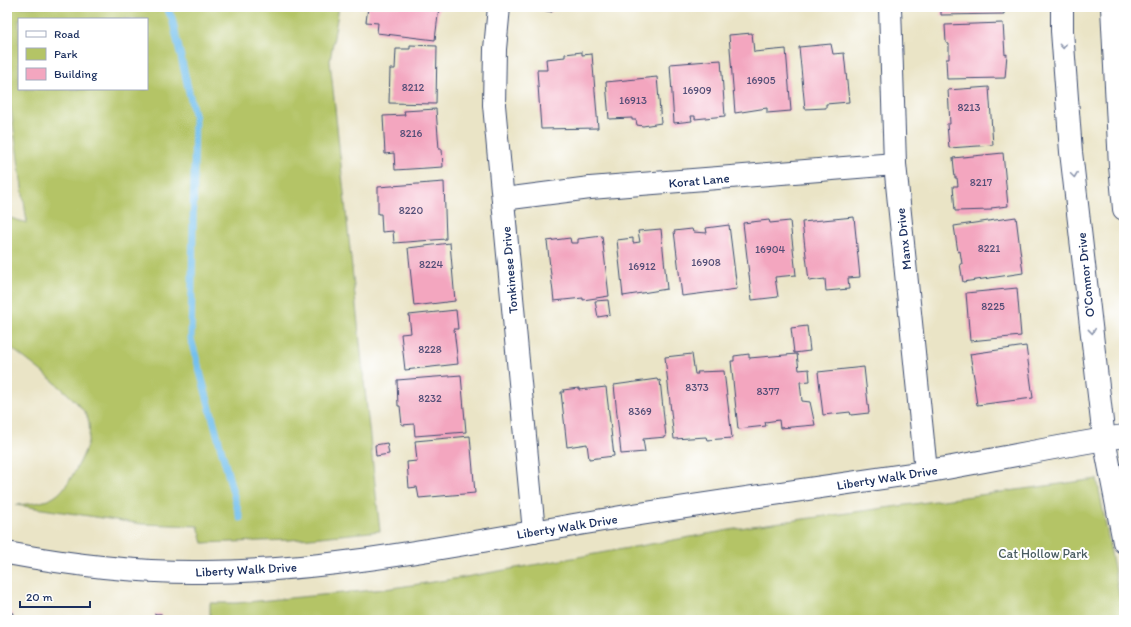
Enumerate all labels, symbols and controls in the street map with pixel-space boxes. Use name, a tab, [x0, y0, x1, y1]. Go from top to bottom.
legend	[18, 18, 148, 90]
text: Road	[54, 27, 80, 41]
one-way arrow	[1058, 43, 1067, 49]
text: Park	[54, 47, 78, 61]
text: Building	[54, 67, 98, 81]
house number: 16905	[746, 74, 776, 87]
house number: 8212	[402, 81, 425, 94]
house number: 16909	[682, 84, 712, 97]
house number: 16913	[619, 94, 647, 107]
house number: 8213	[958, 101, 980, 114]
house number: 8216	[400, 127, 423, 140]
street label: Korat Lane	[668, 170, 730, 191]
one-way arrow	[1069, 172, 1078, 178]
house number: 8217	[970, 176, 993, 189]
house number: 8220	[399, 204, 423, 217]
street label: Manx Drive	[893, 207, 914, 271]
street label: Tonkinese Drive	[498, 226, 521, 314]
street label: O'Connor Drive	[1074, 232, 1097, 318]
house number: 8221	[978, 242, 1000, 255]
house number: 16904	[755, 243, 785, 256]
house number: 16908	[691, 256, 721, 269]
house number: 8224	[419, 258, 443, 271]
house number: 16912	[628, 260, 656, 273]
house number: 8225	[981, 300, 1005, 313]
one-way arrow	[1087, 328, 1096, 334]
house number: 8228	[418, 343, 442, 356]
house number: 8373	[685, 381, 709, 394]
house number: 8377	[757, 385, 780, 398]
house number: 8232	[418, 392, 442, 405]
house number: 8369	[628, 405, 652, 418]
street label: Liberty Walk Drive	[836, 462, 939, 493]
street label: Liberty Walk Drive	[516, 511, 619, 542]
park label: Cat Hollow Park	[998, 546, 1088, 561]
street label: Liberty Walk Drive	[195, 559, 297, 580]
scale bar	[20, 583, 90, 609]
text: 20 m	[26, 590, 53, 604]

